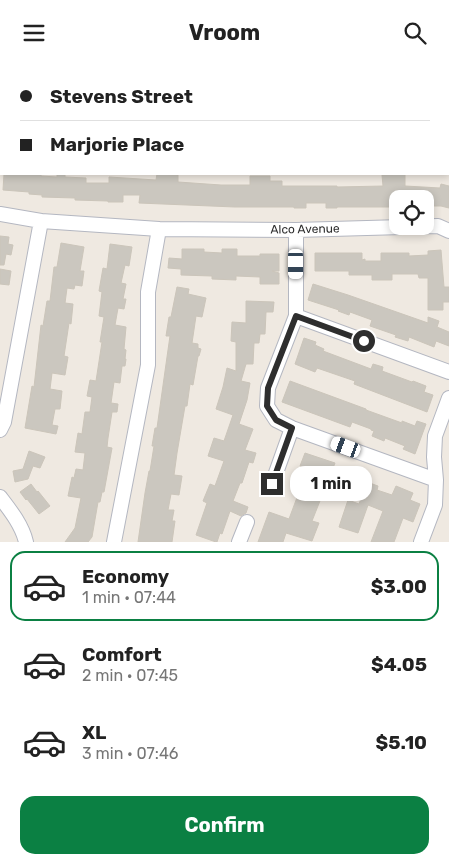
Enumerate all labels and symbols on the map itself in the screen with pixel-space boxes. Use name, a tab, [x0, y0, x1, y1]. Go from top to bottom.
street label: Alco Avenue	[270, 221, 340, 237]
car	[288, 249, 303, 279]
route start	[353, 330, 375, 352]
car	[329, 435, 362, 459]
callout: 1 min	[290, 467, 372, 501]
route end	[261, 473, 283, 495]

